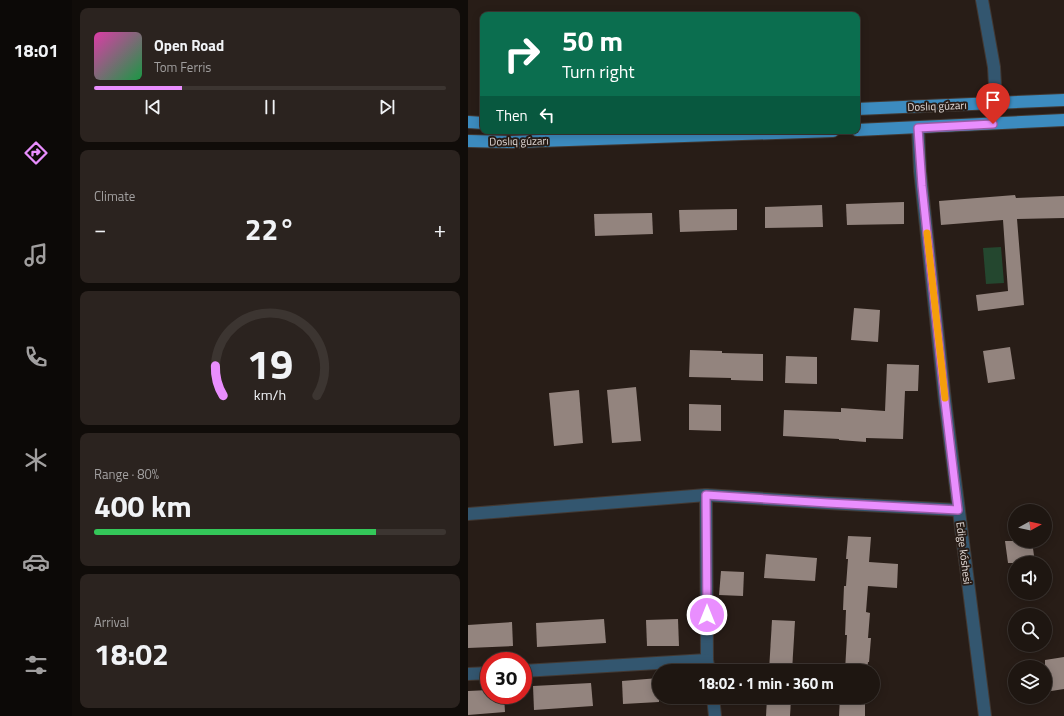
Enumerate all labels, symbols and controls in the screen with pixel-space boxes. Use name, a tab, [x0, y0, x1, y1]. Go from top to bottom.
text: 50 m	[562, 19, 623, 62]
icon: right	[496, 28, 548, 80]
text: Open Road	[154, 34, 224, 57]
text: 18:01	[14, 37, 58, 64]
text: Tom Ferris	[154, 57, 211, 77]
text: Turn right	[562, 58, 635, 85]
pin	[976, 83, 1010, 124]
icon: arrive	[982, 89, 1004, 111]
icon: previous	[142, 96, 164, 118]
icon: pause	[259, 96, 281, 118]
icon: next	[376, 96, 398, 118]
street label: Doslıq gúzarı	[907, 97, 967, 115]
text: Then	[496, 104, 528, 127]
icon: left	[536, 104, 558, 126]
street label: Doslıq gúzarı	[489, 132, 549, 150]
icon: directions	[22, 139, 50, 167]
text: Climate	[94, 186, 135, 206]
text: 22°	[245, 206, 295, 252]
text: −	[94, 212, 106, 246]
text: +	[434, 212, 446, 246]
icon: music	[22, 241, 50, 269]
text: 19	[247, 332, 293, 395]
icon: phone	[22, 343, 50, 371]
text: km/h	[254, 384, 286, 406]
icon: climate	[22, 446, 50, 474]
text: Range · 80%	[94, 464, 159, 484]
text: 400 km	[94, 483, 192, 529]
north arrow	[1008, 504, 1052, 548]
map controls	[1008, 504, 1052, 704]
street label: Edige kóshesi	[952, 521, 976, 585]
icon: car	[22, 548, 50, 576]
button: sound	[1008, 556, 1052, 600]
position arrow	[686, 594, 728, 636]
button: search	[1008, 608, 1052, 652]
text: Arrival	[94, 612, 129, 632]
text: 18:02	[94, 631, 169, 677]
icon: filters	[22, 651, 50, 679]
speed limit sign: 30	[480, 652, 532, 704]
button: layers	[1008, 660, 1052, 704]
text: 18:02 · 1 min · 360 m	[698, 672, 834, 695]

